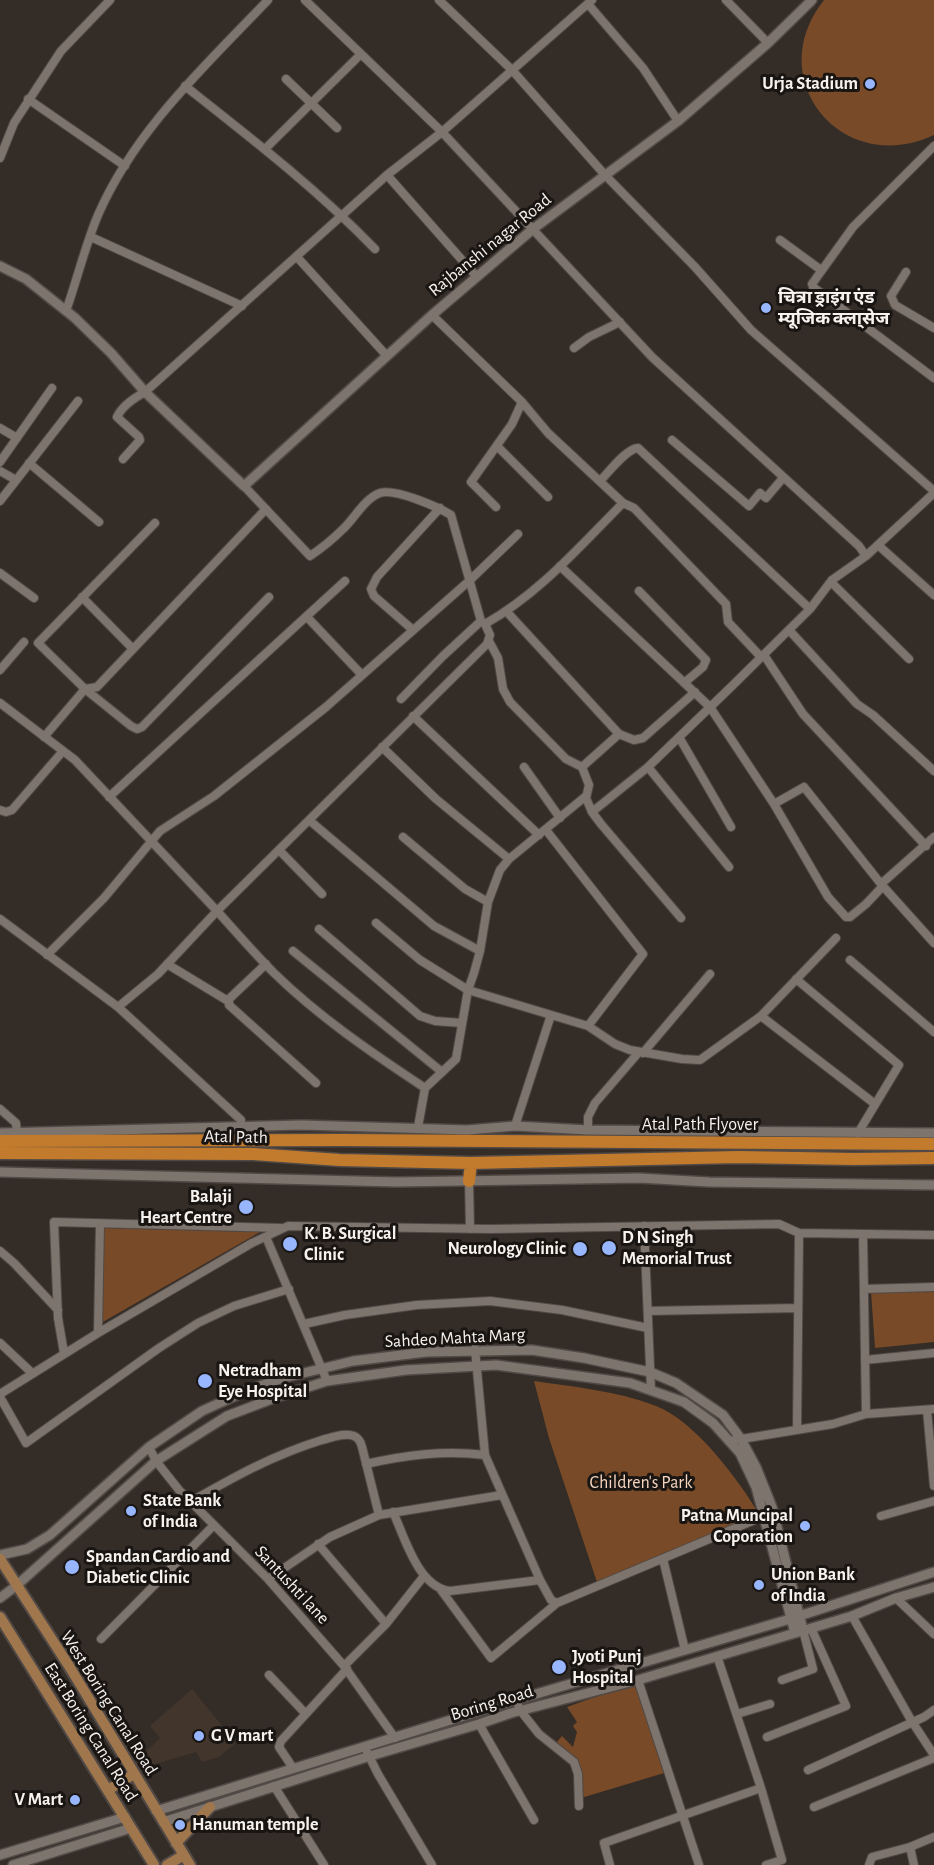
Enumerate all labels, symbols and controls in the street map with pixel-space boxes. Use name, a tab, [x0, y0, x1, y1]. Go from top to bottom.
place label: Urja Stadium	[762, 73, 858, 95]
marker: Urja Stadium	[863, 77, 877, 91]
street label: Rajbanshi nagar Road	[424, 189, 556, 301]
place label: चित्रा ड्राइंग एंड म्यूजिक क्ला्सेज	[778, 287, 889, 330]
marker: चित्रा ड्राइंग एंड म्यूजिक क्ला्सेज	[759, 301, 773, 315]
street label: Atal Path Flyover	[642, 1114, 758, 1136]
street label: Atal Path	[204, 1126, 268, 1148]
place label: Balaji Heart Centre	[140, 1186, 232, 1228]
marker: Balaji Heart Centre	[237, 1198, 255, 1216]
place label: K. B. Surgical Clinic	[304, 1223, 396, 1266]
place label: D N Singh Memorial Trust	[622, 1227, 732, 1270]
marker: K. B. Surgical Clinic	[281, 1235, 299, 1253]
place label: Neurology Clinic	[447, 1238, 566, 1260]
marker: D N Singh Memorial Trust	[600, 1239, 618, 1257]
marker: Neurology Clinic	[571, 1240, 589, 1258]
street label: Sahdeo Mahta Marg	[384, 1324, 526, 1352]
place label: Netradham Eye Hospital	[218, 1360, 307, 1402]
marker: Netradham Eye Hospital	[196, 1372, 214, 1390]
park label: Children's Park	[590, 1472, 692, 1494]
place label: State Bank of India	[143, 1490, 221, 1532]
marker: State Bank of India	[124, 1504, 138, 1518]
place label: Patna Muncipal Coporation	[681, 1505, 793, 1547]
marker: Patna Muncipal Coporation	[798, 1519, 812, 1533]
street label: Santushti lane	[250, 1541, 334, 1629]
place label: Spandan Cardio and Diabetic Clinic	[86, 1546, 230, 1588]
marker: Spandan Cardio and Diabetic Clinic	[63, 1558, 81, 1576]
place label: Union Bank of India	[771, 1564, 855, 1606]
marker: Union Bank of India	[752, 1578, 766, 1592]
street label: West Boring Canal Road	[56, 1627, 162, 1779]
place label: Jyoti Punj Hospital	[572, 1646, 642, 1688]
marker: Jyoti Punj Hospital	[550, 1658, 568, 1676]
street label: East Boring Canal Road	[40, 1659, 142, 1805]
street label: Boring Road	[448, 1680, 536, 1726]
place label: G V mart	[211, 1725, 273, 1747]
marker: G V mart	[192, 1729, 206, 1743]
place label: V Mart	[15, 1789, 63, 1811]
marker: V Mart	[68, 1793, 82, 1807]
place label: Hanuman temple	[192, 1814, 318, 1836]
marker: Hanuman temple	[173, 1818, 187, 1832]

